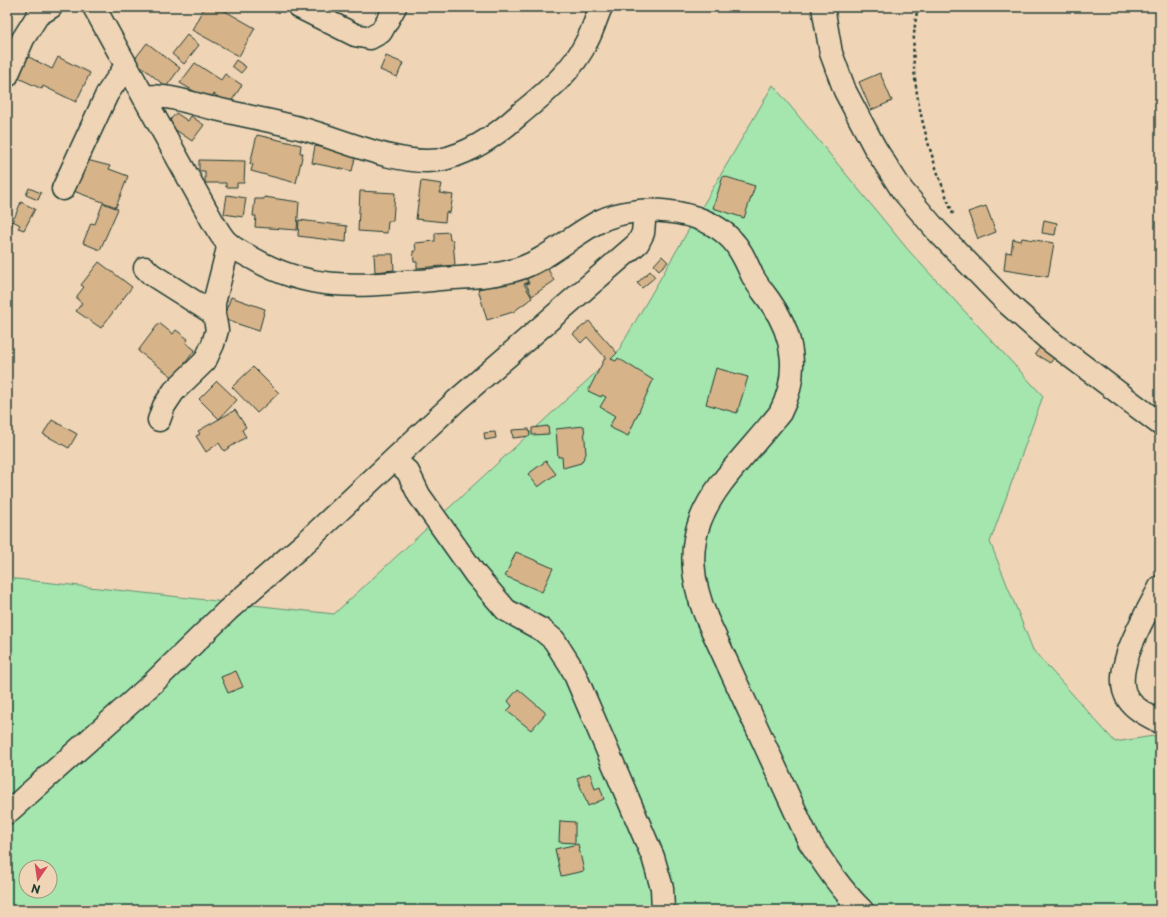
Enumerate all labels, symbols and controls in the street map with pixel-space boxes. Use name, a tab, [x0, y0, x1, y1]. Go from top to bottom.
north arrow	[18, 859, 58, 899]
text: N	[29, 880, 42, 898]

